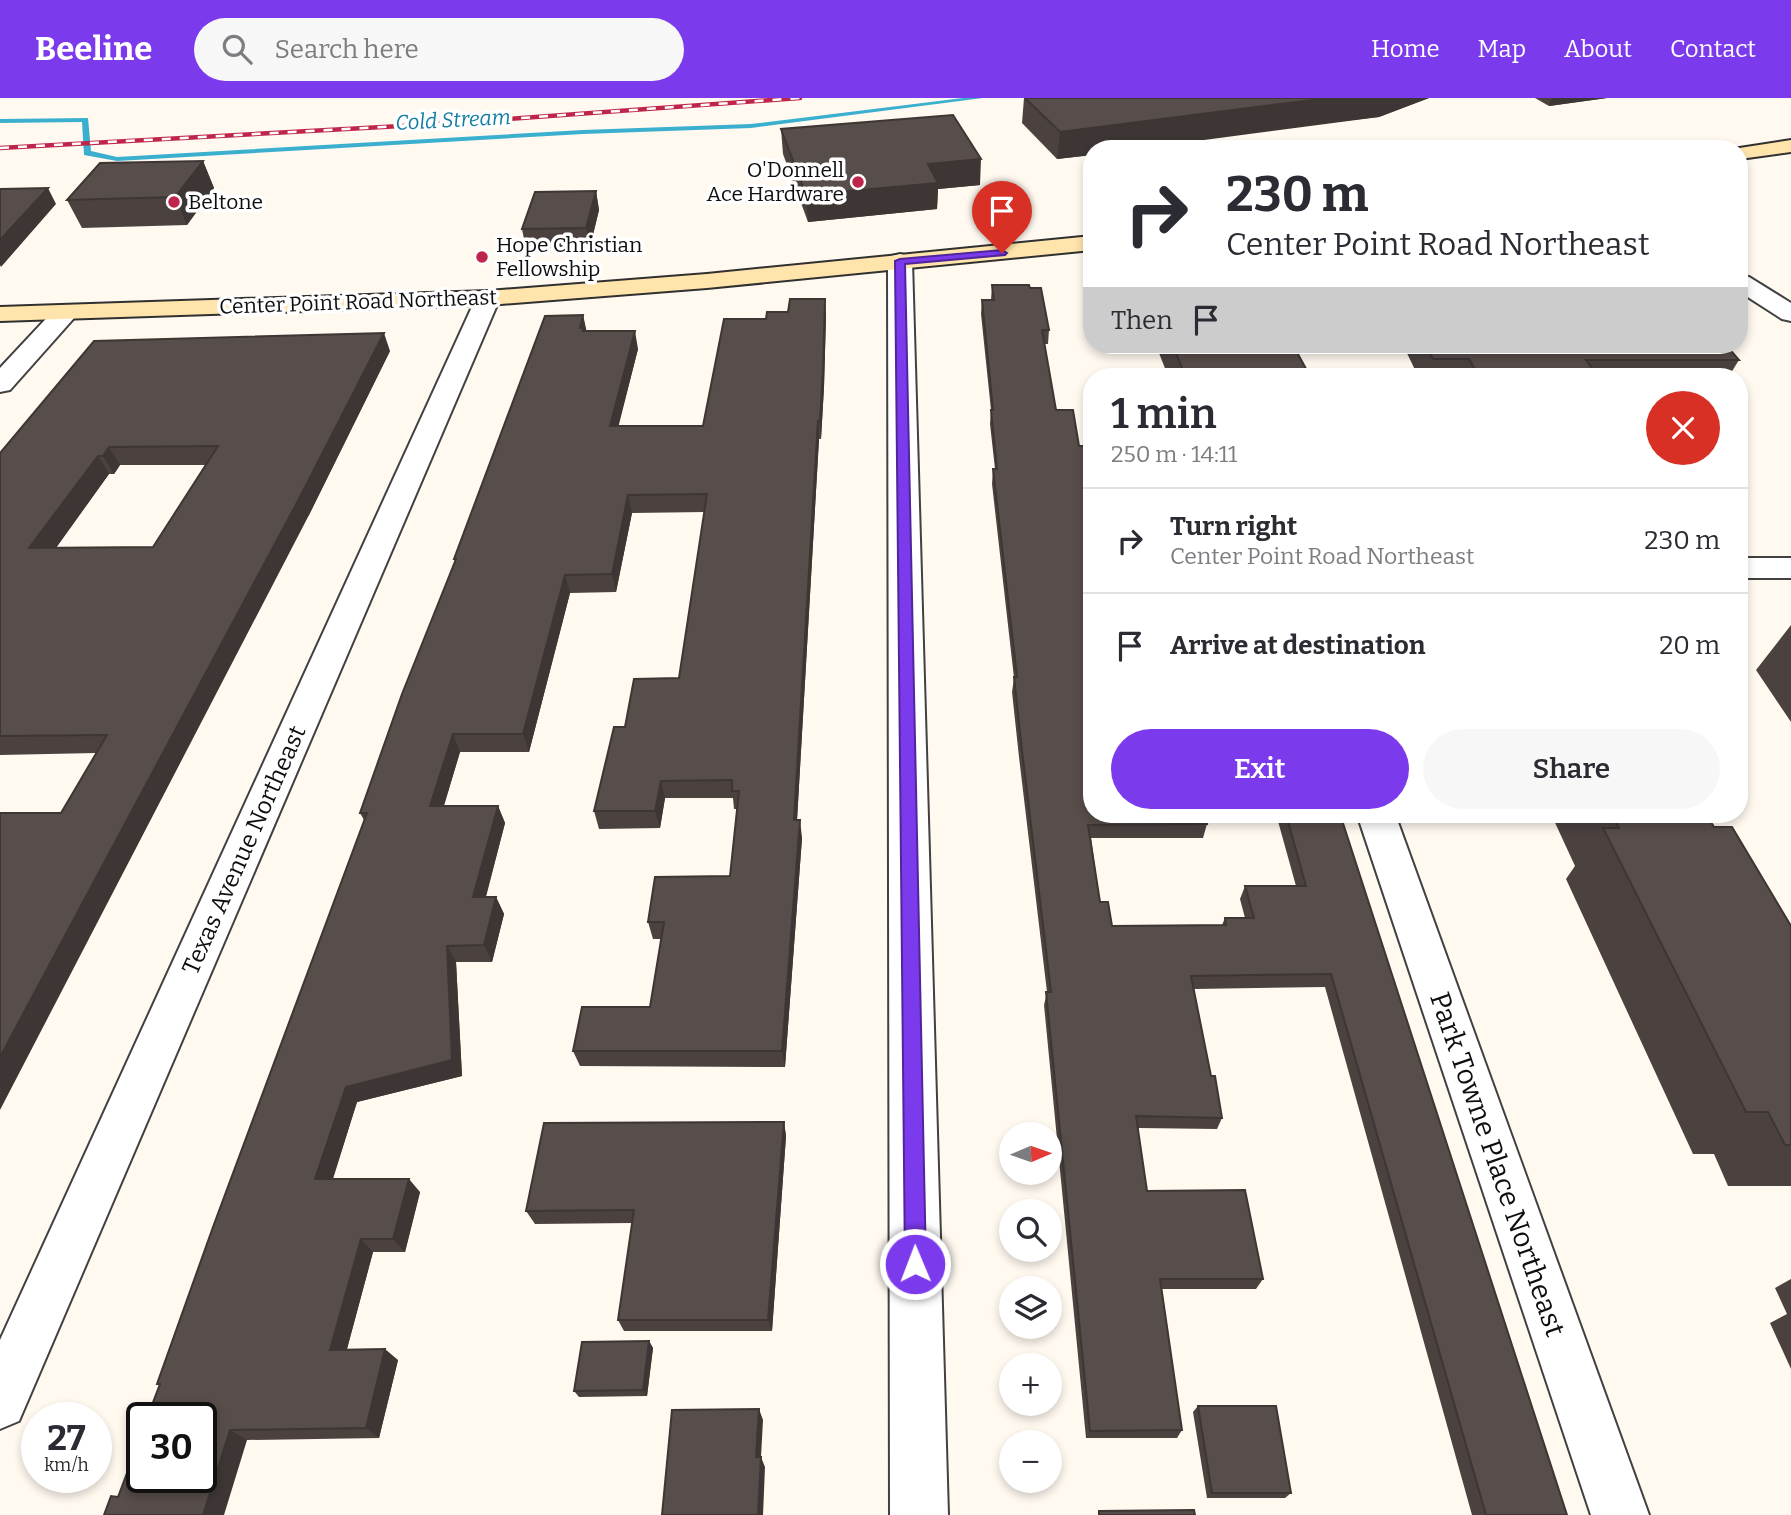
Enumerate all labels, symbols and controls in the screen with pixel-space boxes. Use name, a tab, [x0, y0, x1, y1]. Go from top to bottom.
search box	[194, 18, 684, 81]
text: Beeline	[35, 29, 152, 69]
icon: search	[218, 30, 256, 68]
text: Search here	[274, 34, 419, 65]
text: Home	[1371, 35, 1440, 63]
text: Map	[1478, 35, 1526, 63]
text: About	[1564, 35, 1632, 63]
text: Contact	[1670, 35, 1756, 63]
water label: Cold Stream	[395, 104, 511, 136]
place label: O'Donnell Ace Hardware	[707, 157, 844, 207]
text: 230 m	[1226, 165, 1369, 224]
icon: right	[1111, 168, 1202, 259]
marker: O'Donnell Ace Hardware	[850, 174, 866, 190]
pin	[972, 181, 1032, 253]
place label: Beltone	[188, 189, 263, 215]
icon: arrive	[983, 192, 1021, 230]
marker: Beltone	[166, 194, 182, 210]
text: Center Point Road Northeast	[1226, 225, 1650, 263]
place label: Hope Christian Fellowship	[496, 232, 642, 282]
marker: Hope Christian Fellowship	[474, 249, 490, 265]
street label: Center Point Road Northeast	[219, 284, 498, 320]
icon: arrive	[1187, 301, 1225, 339]
text: Then	[1111, 305, 1173, 336]
text: 1 min	[1111, 389, 1217, 439]
button: close	[1646, 391, 1720, 465]
text: 250 m · 14:11	[1111, 440, 1237, 468]
text: Turn right	[1170, 511, 1297, 542]
icon: right	[1111, 522, 1149, 560]
text: 230 m	[1644, 525, 1720, 556]
text: Center Point Road Northeast	[1170, 542, 1474, 570]
icon: arrive	[1111, 627, 1149, 665]
text: Arrive at destination	[1170, 630, 1425, 661]
text: 20 m	[1659, 630, 1720, 661]
street label: Texas Avenue Northeast	[176, 721, 312, 979]
button: Exit	[1111, 729, 1409, 809]
button: Share	[1423, 729, 1720, 809]
street label: Park Towne Place Northeast	[1423, 988, 1572, 1341]
north arrow	[999, 1122, 1062, 1185]
map controls	[999, 1122, 1062, 1493]
button: search	[999, 1199, 1062, 1262]
position arrow	[878, 1227, 952, 1301]
button: layers	[999, 1276, 1062, 1339]
button: +	[999, 1353, 1062, 1416]
speed limit sign: 30	[126, 1402, 217, 1493]
text: 27	[47, 1417, 86, 1459]
button: −	[999, 1430, 1062, 1493]
text: km/h	[44, 1454, 89, 1476]

